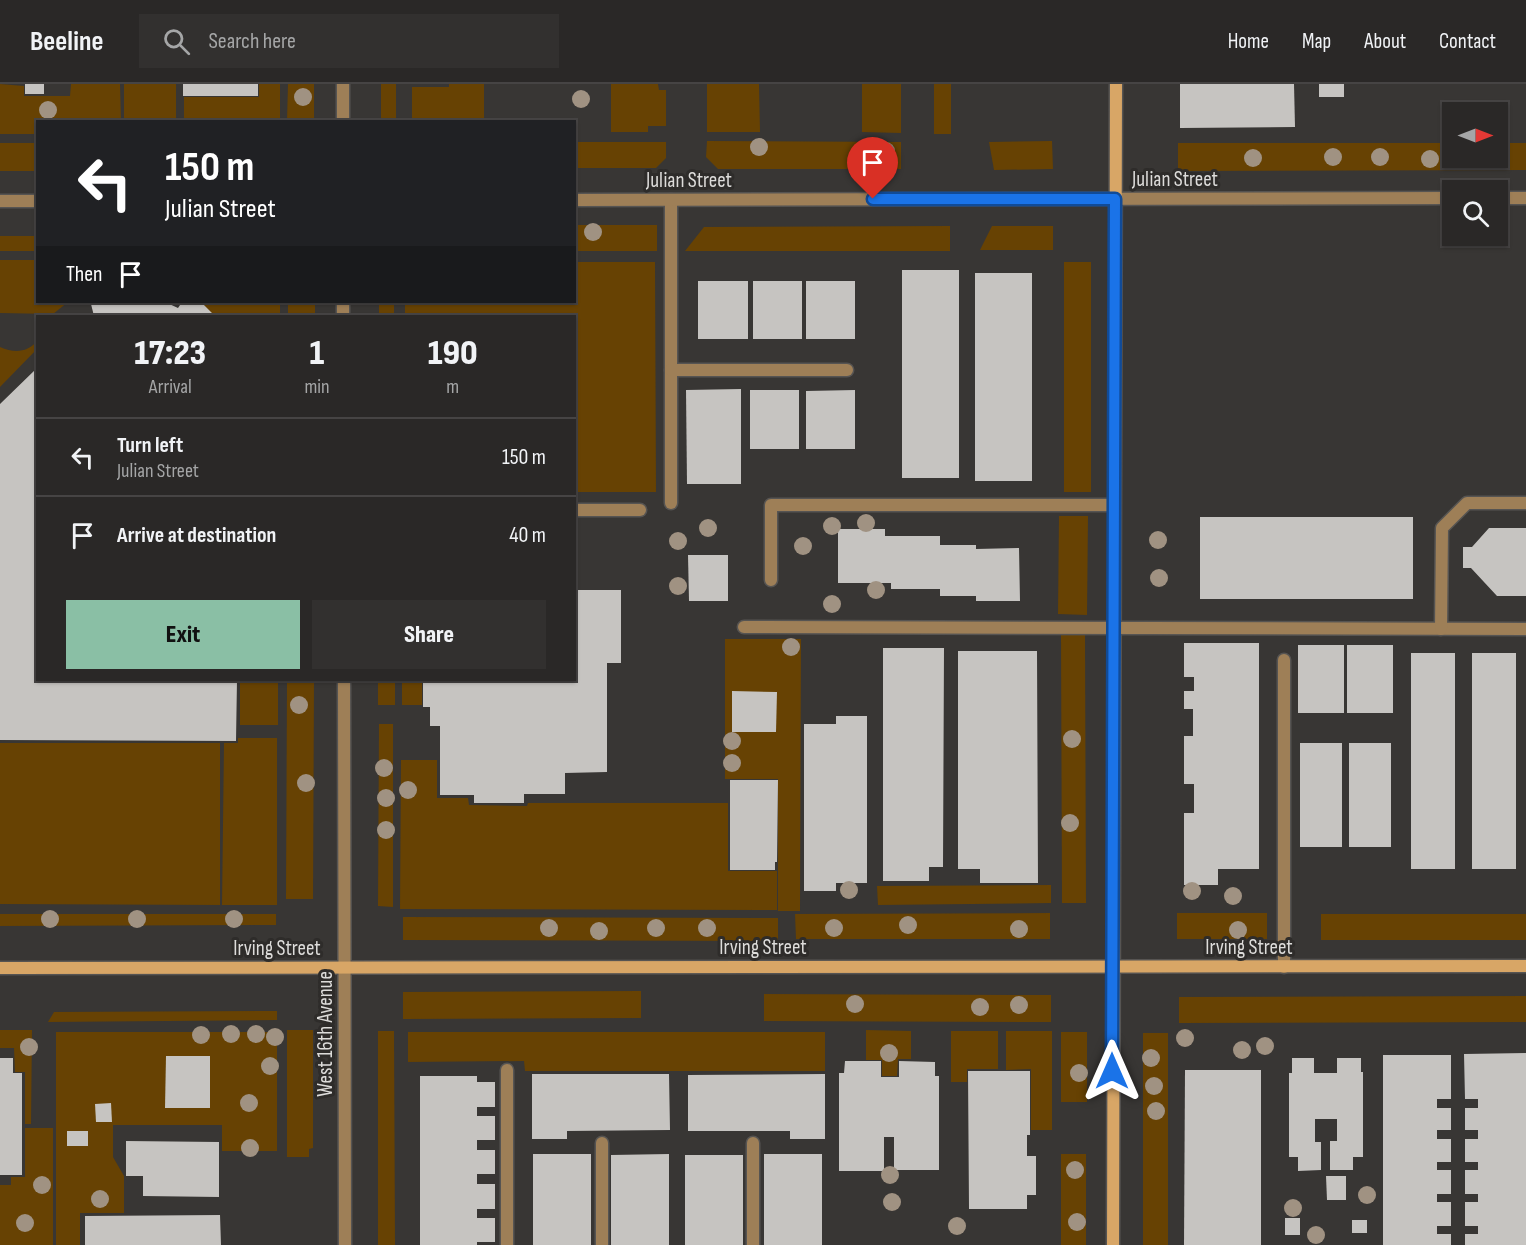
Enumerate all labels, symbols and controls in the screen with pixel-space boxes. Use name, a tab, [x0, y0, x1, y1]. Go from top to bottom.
search box	[139, 14, 559, 68]
text: Beeline	[30, 25, 103, 58]
icon: search	[160, 25, 193, 58]
text: Search here	[208, 28, 296, 55]
text: Home	[1228, 29, 1269, 54]
text: Map	[1302, 29, 1331, 54]
text: About	[1364, 29, 1406, 54]
text: Contact	[1439, 29, 1496, 54]
north arrow	[1442, 102, 1508, 168]
map controls	[1442, 102, 1508, 246]
pin	[847, 137, 898, 199]
text: 150 m	[165, 142, 254, 193]
icon: left	[66, 144, 144, 222]
icon: arrive	[856, 146, 889, 179]
street label: Julian Street	[1131, 167, 1218, 192]
street label: Julian Street	[645, 168, 732, 193]
button: search	[1442, 180, 1508, 246]
text: Julian Street	[165, 193, 276, 225]
icon: arrive	[114, 258, 147, 291]
text: Then	[66, 261, 102, 288]
text: 17:23	[134, 332, 206, 375]
text: 1	[310, 332, 324, 375]
text: 190	[428, 332, 478, 375]
text: Arrival	[149, 375, 192, 399]
text: min	[304, 375, 330, 399]
text: m	[446, 375, 459, 399]
text: Turn left	[117, 432, 183, 459]
icon: left	[66, 441, 99, 474]
text: 150 m	[502, 444, 546, 471]
text: Julian Street	[117, 459, 199, 483]
icon: arrive	[66, 519, 99, 552]
text: Arrive at destination	[117, 522, 276, 549]
text: 40 m	[509, 522, 546, 549]
button: Exit	[66, 600, 300, 669]
button: Share	[312, 600, 546, 669]
street label: Irving Street	[719, 935, 807, 960]
street label: Irving Street	[1205, 935, 1293, 960]
street label: Irving Street	[233, 936, 321, 961]
street label: West 16th Avenue	[313, 971, 338, 1097]
position arrow	[1080, 1039, 1144, 1103]

